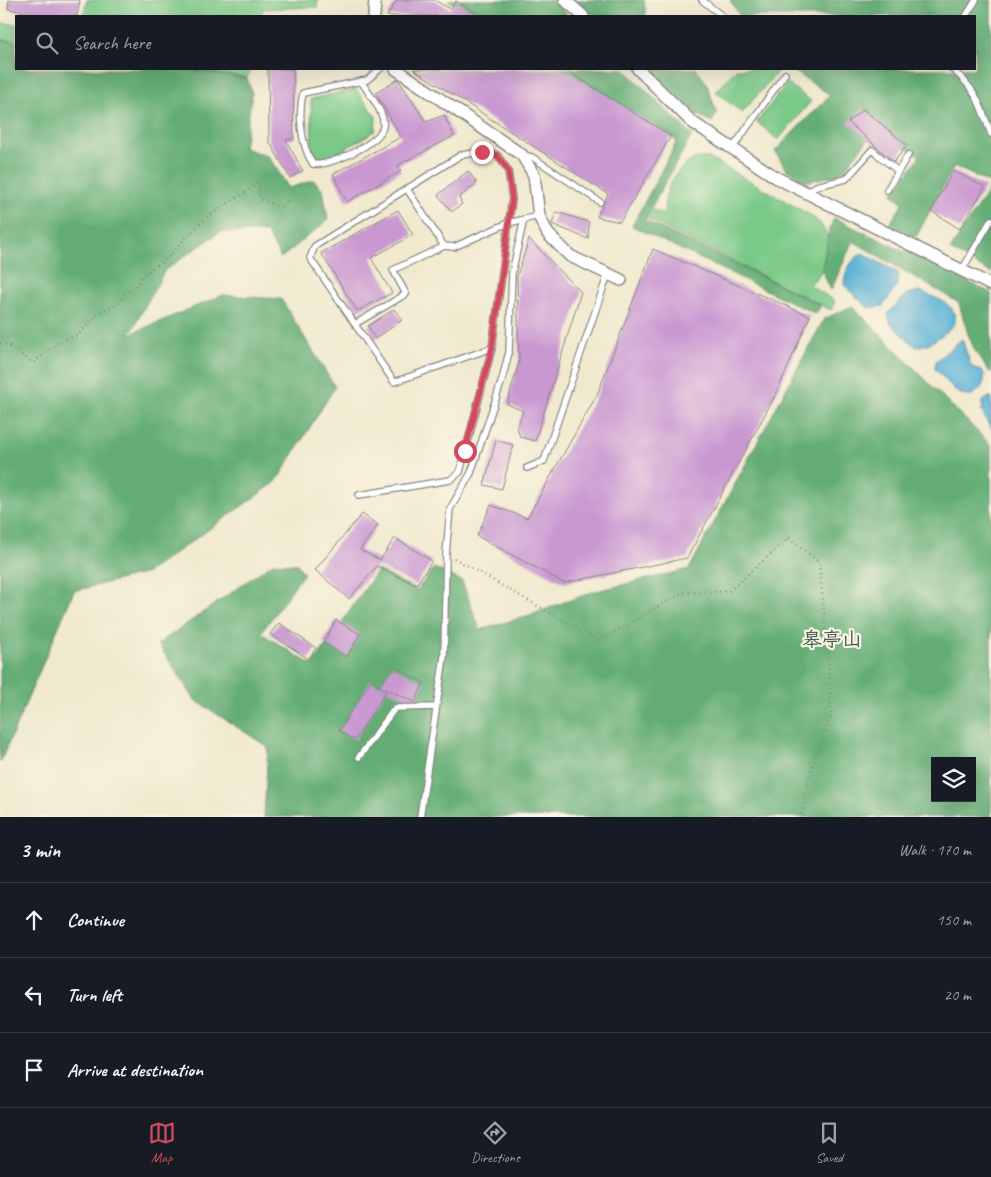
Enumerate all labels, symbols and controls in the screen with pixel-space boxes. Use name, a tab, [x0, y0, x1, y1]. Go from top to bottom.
search box	[15, 15, 976, 70]
icon: search	[33, 29, 61, 57]
text: Search here	[73, 31, 150, 55]
route end	[471, 141, 494, 164]
route start	[454, 440, 477, 463]
park label: 皋亭山	[802, 627, 862, 652]
map controls	[931, 757, 976, 802]
button: layers	[931, 757, 976, 802]
text: 3 min	[20, 837, 60, 863]
text: Walk · 170 m	[899, 840, 971, 860]
icon: ahead	[20, 906, 48, 934]
text: Continue	[67, 908, 124, 932]
text: 150 m	[937, 910, 971, 930]
icon: left	[20, 981, 48, 1009]
text: Turn left	[67, 983, 122, 1007]
text: 20 m	[944, 985, 971, 1005]
icon: arrive	[20, 1056, 48, 1084]
text: Arrive at destination	[67, 1058, 203, 1082]
tab: Map	[148, 1119, 176, 1166]
tab: Directions	[471, 1119, 520, 1166]
tab: Saved	[815, 1119, 843, 1166]

